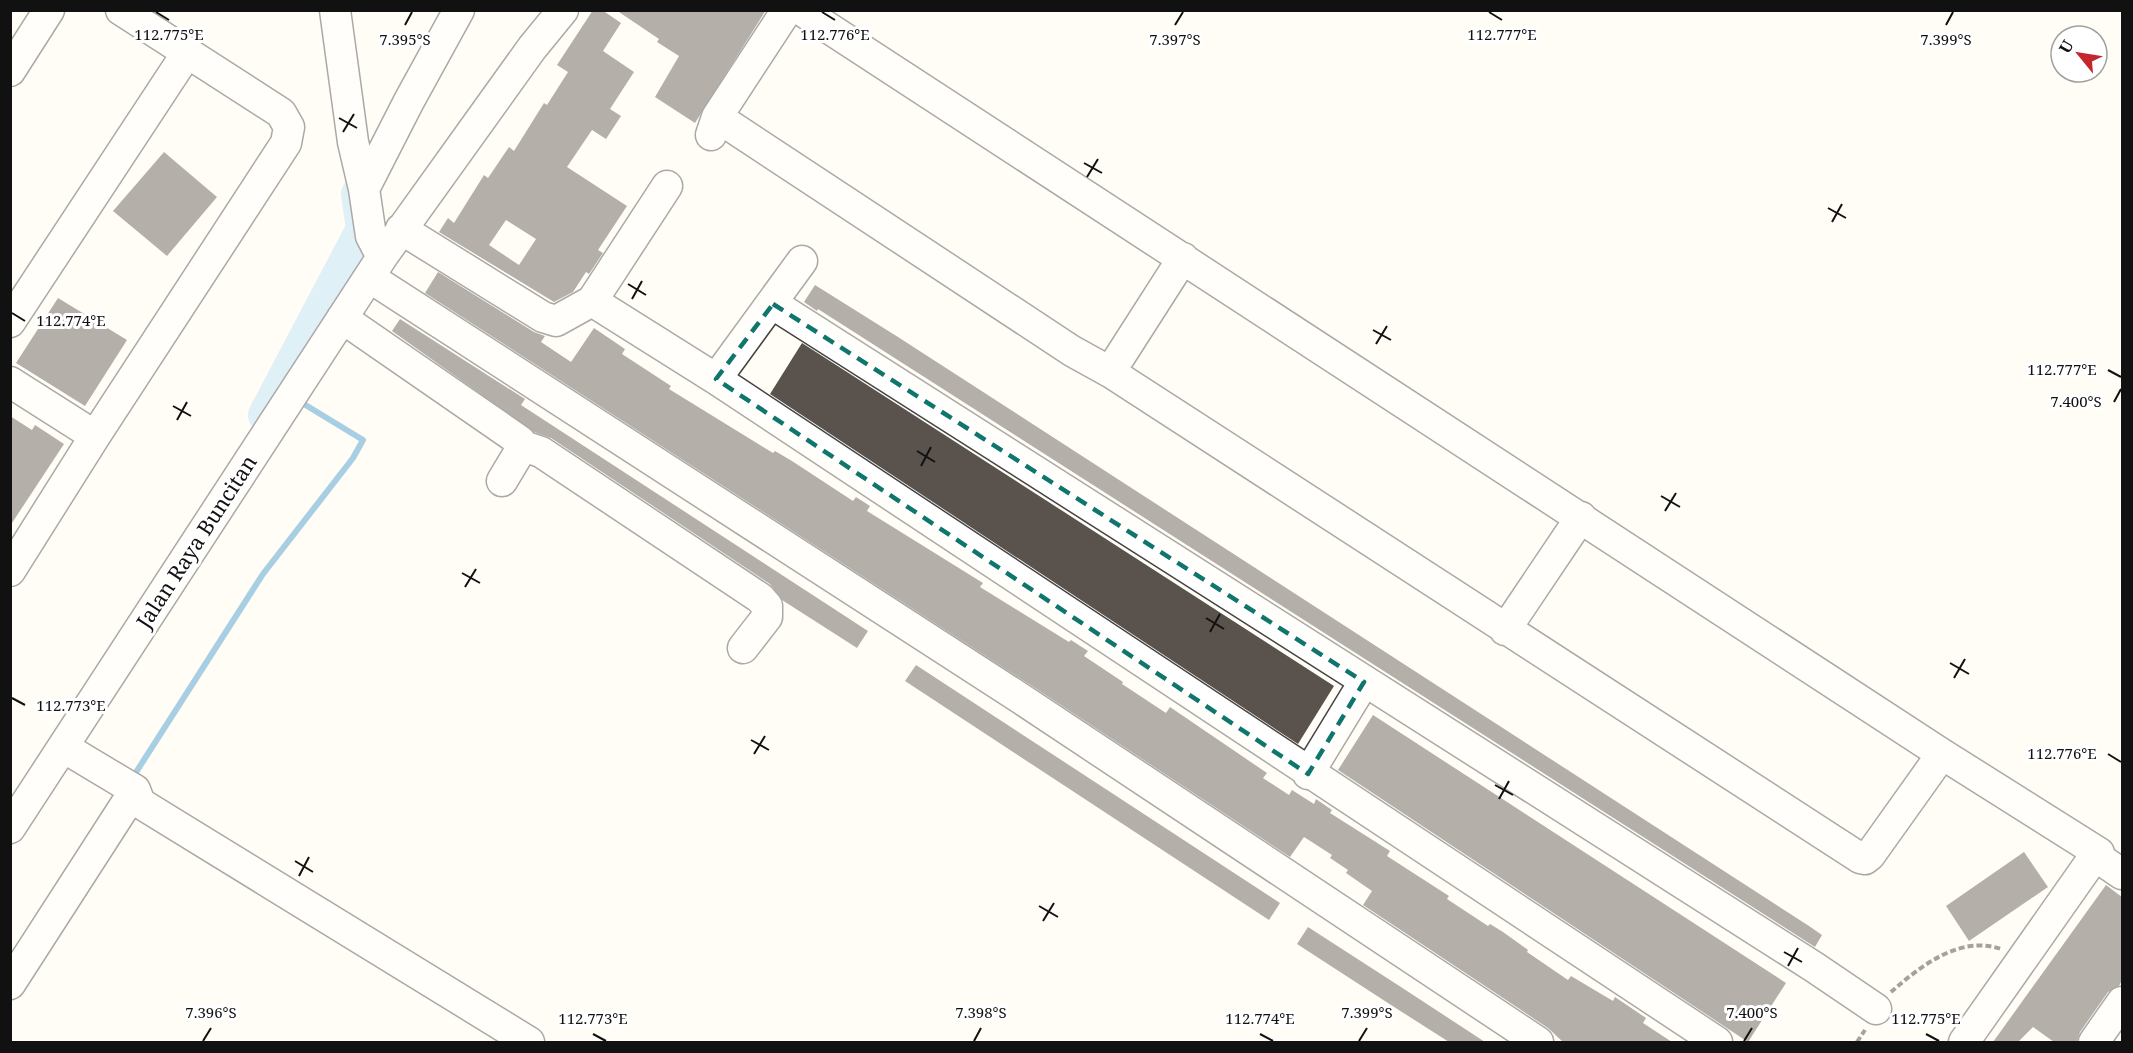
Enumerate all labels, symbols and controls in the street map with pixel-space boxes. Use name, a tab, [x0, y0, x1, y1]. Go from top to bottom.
text: 112.775°E	[134, 24, 204, 44]
text: 112.776°E	[800, 24, 870, 44]
text: 112.777°E	[1467, 24, 1537, 44]
north arrow	[2049, 24, 2109, 84]
text: 7.395°S	[379, 29, 431, 49]
text: 7.397°S	[1149, 29, 1201, 49]
text: 7.399°S	[1920, 29, 1972, 49]
text: U	[2053, 36, 2079, 57]
text: 112.774°E	[36, 310, 106, 330]
text: 112.777°E	[2027, 359, 2097, 379]
text: 7.400°S	[2050, 391, 2102, 411]
street label: Jalan Raya Buncitan	[129, 449, 263, 634]
text: 112.773°E	[36, 695, 106, 715]
text: 112.776°E	[2027, 743, 2097, 763]
text: 7.396°S	[185, 1002, 237, 1022]
text: 7.398°S	[955, 1002, 1007, 1022]
text: 7.399°S	[1341, 1002, 1393, 1022]
text: 7.400°S	[1726, 1002, 1778, 1022]
text: 112.773°E	[558, 1008, 628, 1028]
text: 112.774°E	[1225, 1008, 1295, 1028]
text: 112.775°E	[1891, 1008, 1961, 1028]

